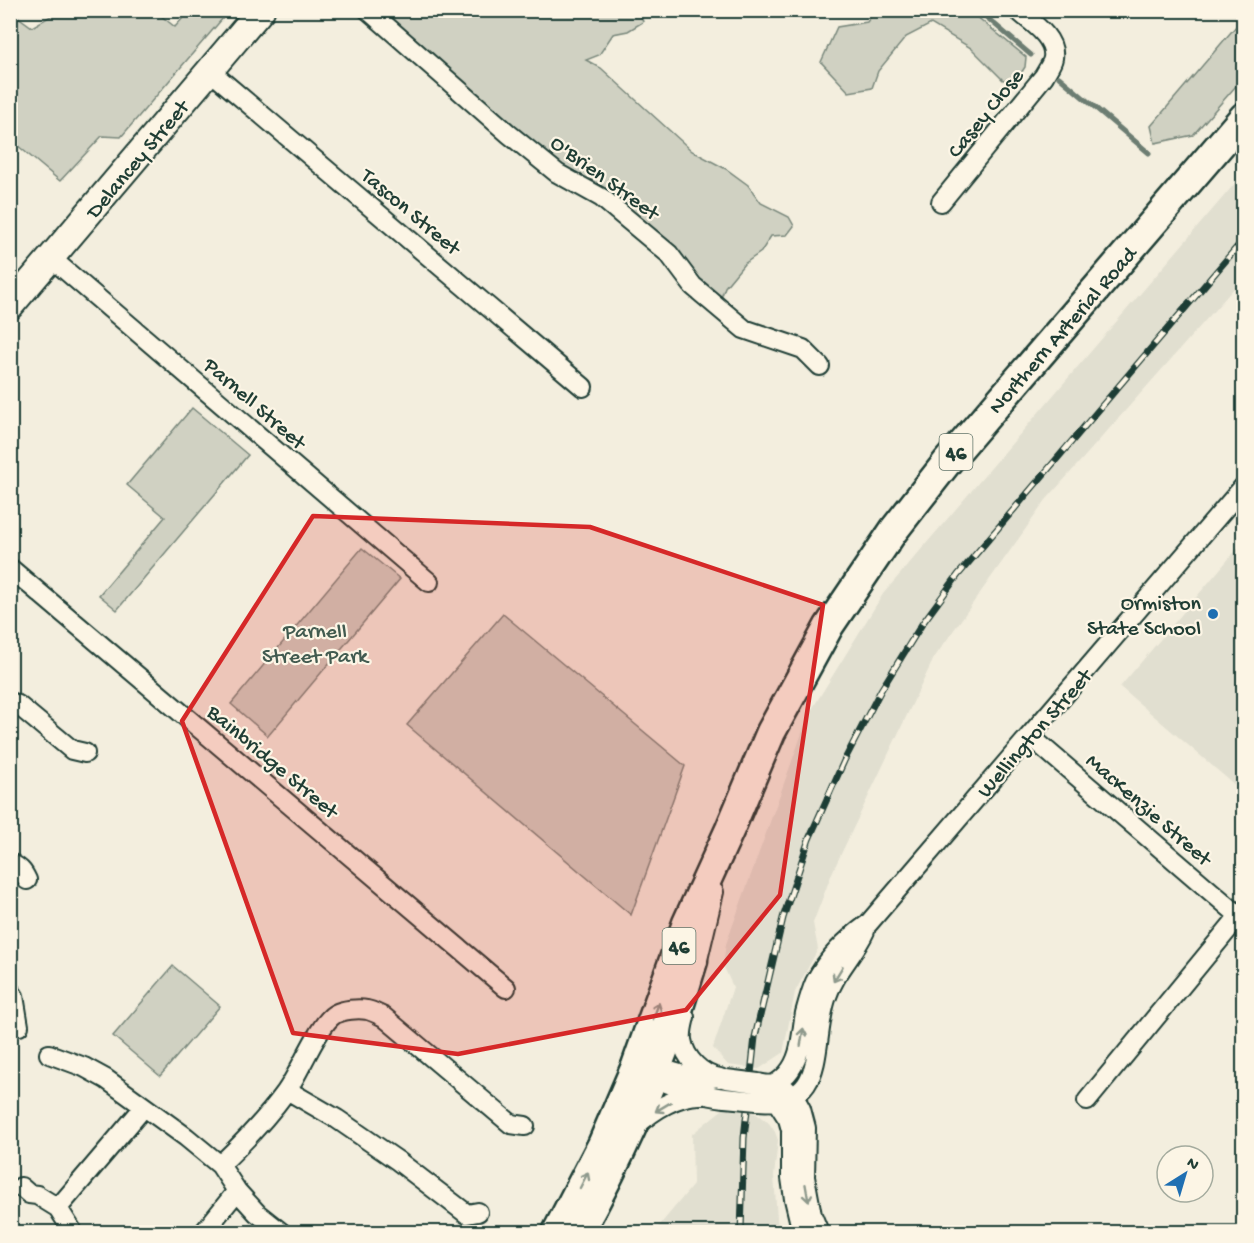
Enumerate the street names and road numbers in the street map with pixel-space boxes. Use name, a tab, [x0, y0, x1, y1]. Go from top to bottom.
street label: Casey Close	[943, 64, 1031, 164]
street label: Delancey Street	[81, 94, 197, 227]
street label: O'Brien Street	[544, 131, 665, 229]
street label: Tascon Street	[353, 163, 466, 264]
street label: Northern Arterial Road	[984, 241, 1145, 421]
street label: Parnell Street	[196, 353, 312, 458]
road number: 46	[940, 434, 972, 470]
street label: Wellington Street	[973, 663, 1100, 804]
street label: Bainbridge Street	[200, 700, 344, 827]
street label: MacKenzie Street	[1079, 749, 1217, 874]
road number: 46	[662, 928, 696, 964]

